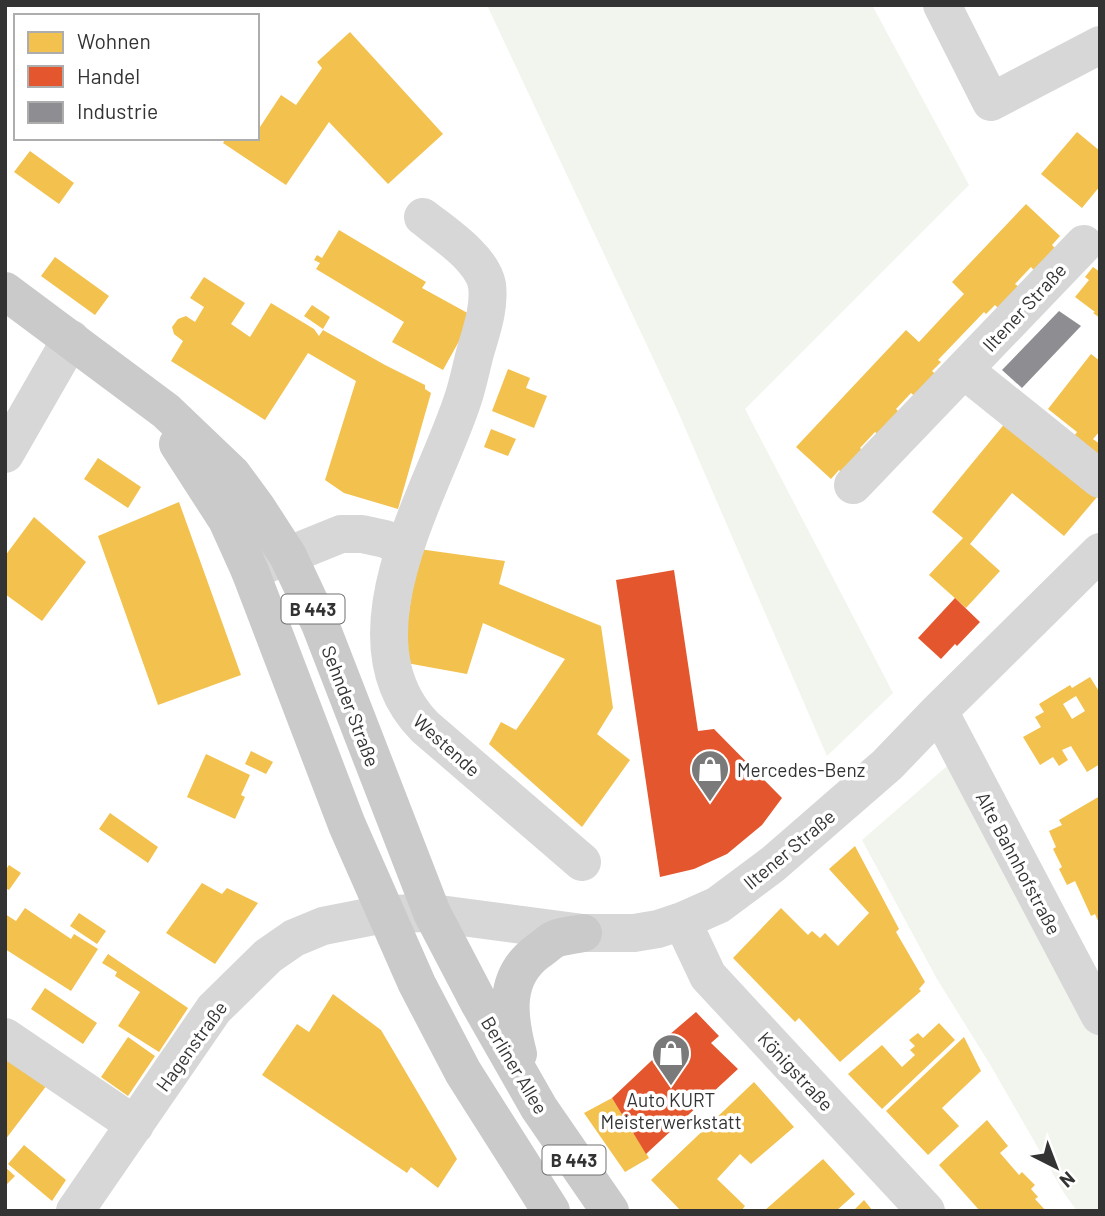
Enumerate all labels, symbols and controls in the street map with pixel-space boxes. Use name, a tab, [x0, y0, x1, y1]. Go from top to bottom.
legend	[14, 14, 259, 140]
text: Wohnen	[77, 28, 151, 53]
text: Handel	[77, 63, 140, 88]
text: Industrie	[77, 98, 158, 123]
street label: Iltener Straße	[977, 258, 1071, 356]
road number: B 443	[282, 594, 344, 624]
street label: Sehnder Straße	[317, 642, 385, 770]
street label: Westende	[409, 709, 485, 781]
shop icon: Mercedes-Benz	[689, 748, 731, 803]
place label: Mercedes-Benz	[737, 758, 865, 781]
street label: Alte Bahnhofstraße	[972, 788, 1066, 938]
street label: Iltener Straße	[739, 804, 839, 894]
street label: Hagenstraße	[151, 996, 231, 1096]
street label: Berliner Allee	[477, 1012, 553, 1118]
street label: Königstraße	[754, 1027, 838, 1115]
shop icon: Auto KURT Meisterwerkstatt	[650, 1032, 692, 1087]
place label: Auto KURT Meisterwerkstatt	[600, 1088, 742, 1133]
north arrow	[1021, 1132, 1091, 1202]
road number: B 443	[542, 1146, 606, 1175]
text: N	[1055, 1167, 1080, 1193]

